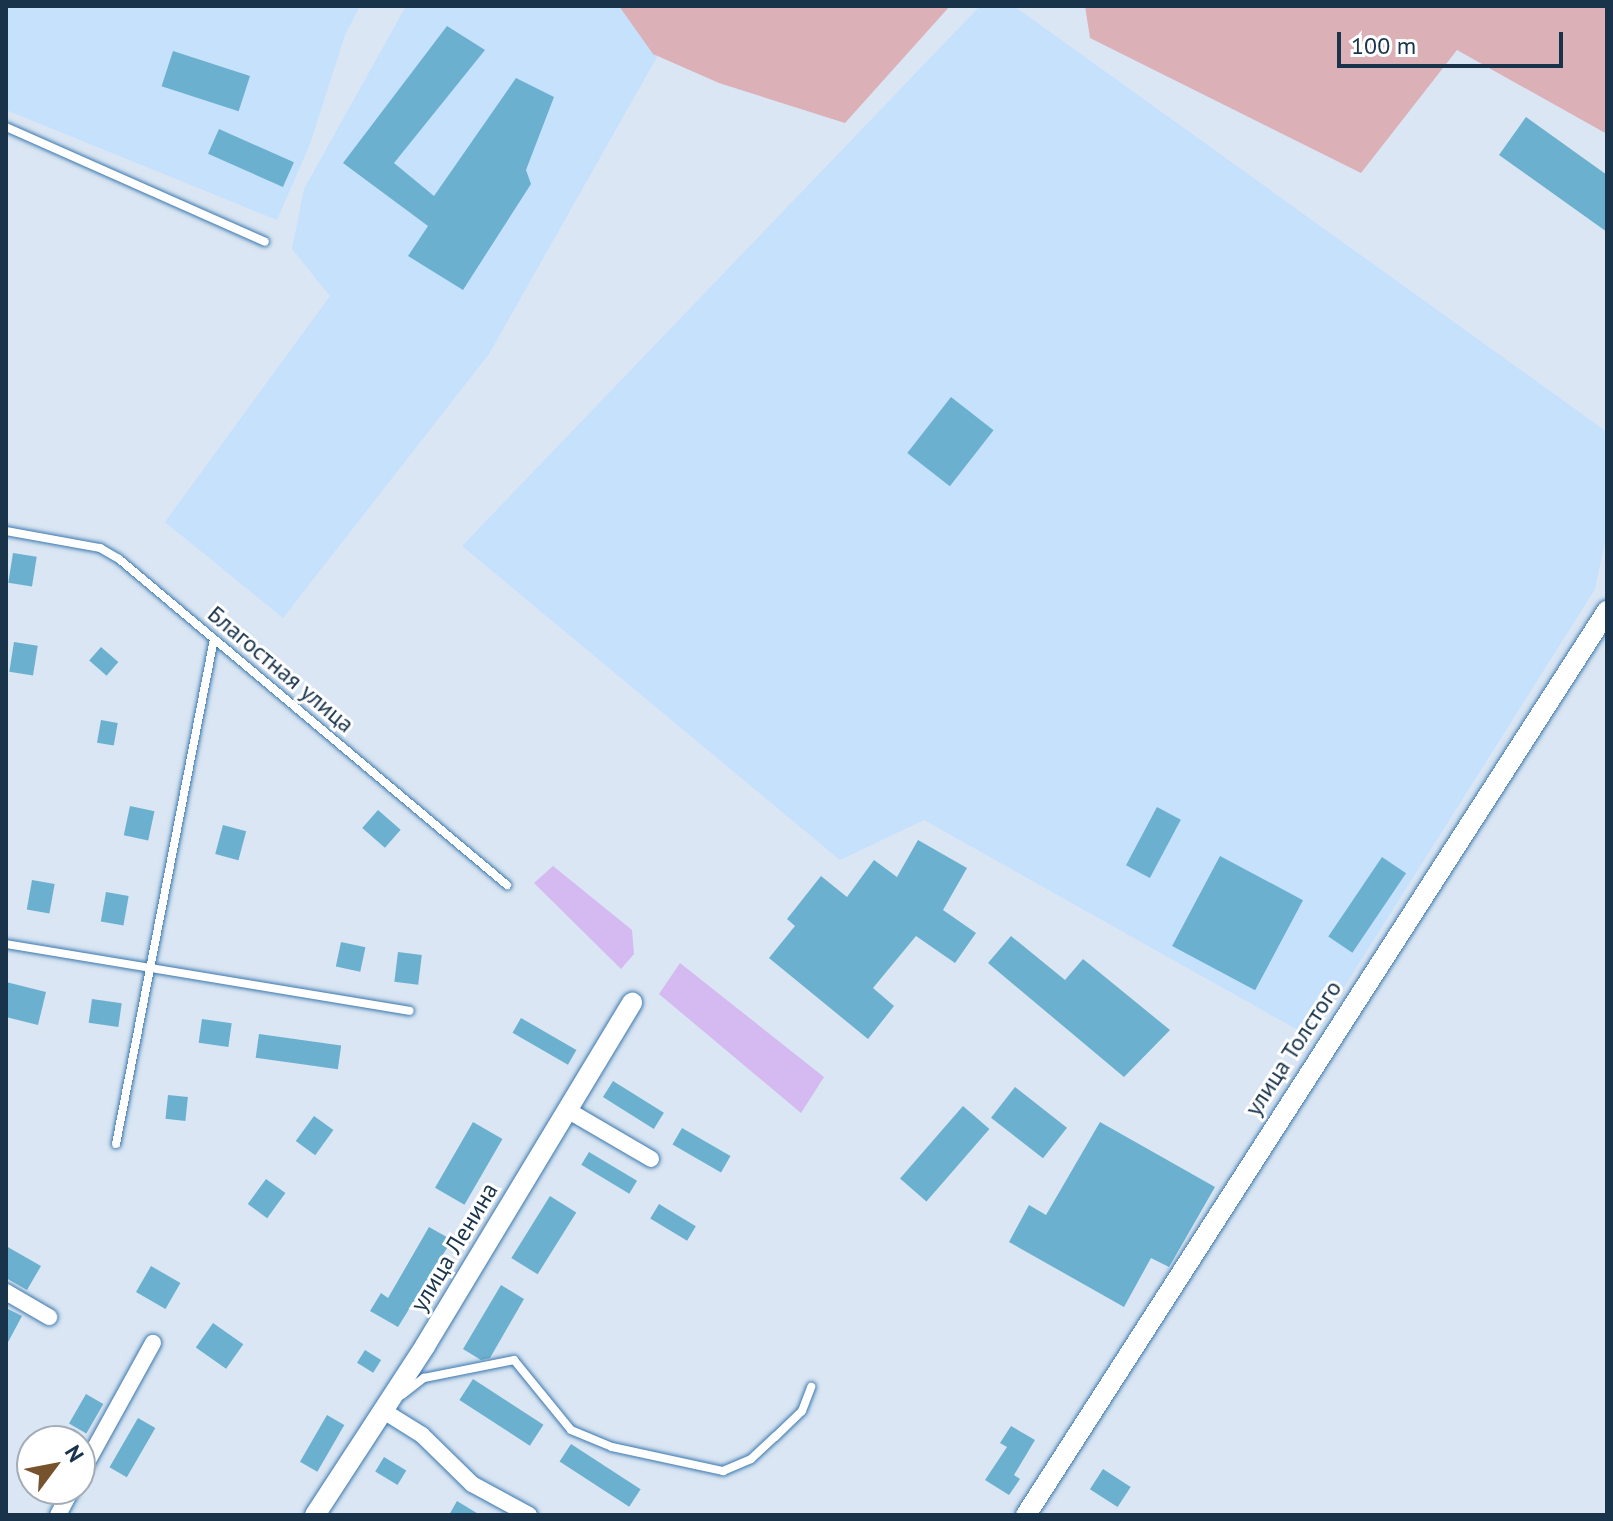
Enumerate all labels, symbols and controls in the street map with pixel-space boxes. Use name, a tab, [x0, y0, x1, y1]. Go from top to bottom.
scale bar	[1341, 16, 1567, 66]
text: 100 m	[1351, 30, 1416, 61]
street label: Благостная улица	[202, 599, 360, 739]
street label: улица Толстого	[1238, 975, 1348, 1121]
street label: улица Ленина	[404, 1177, 504, 1317]
north arrow	[16, 1425, 96, 1505]
text: N	[59, 1440, 90, 1467]

